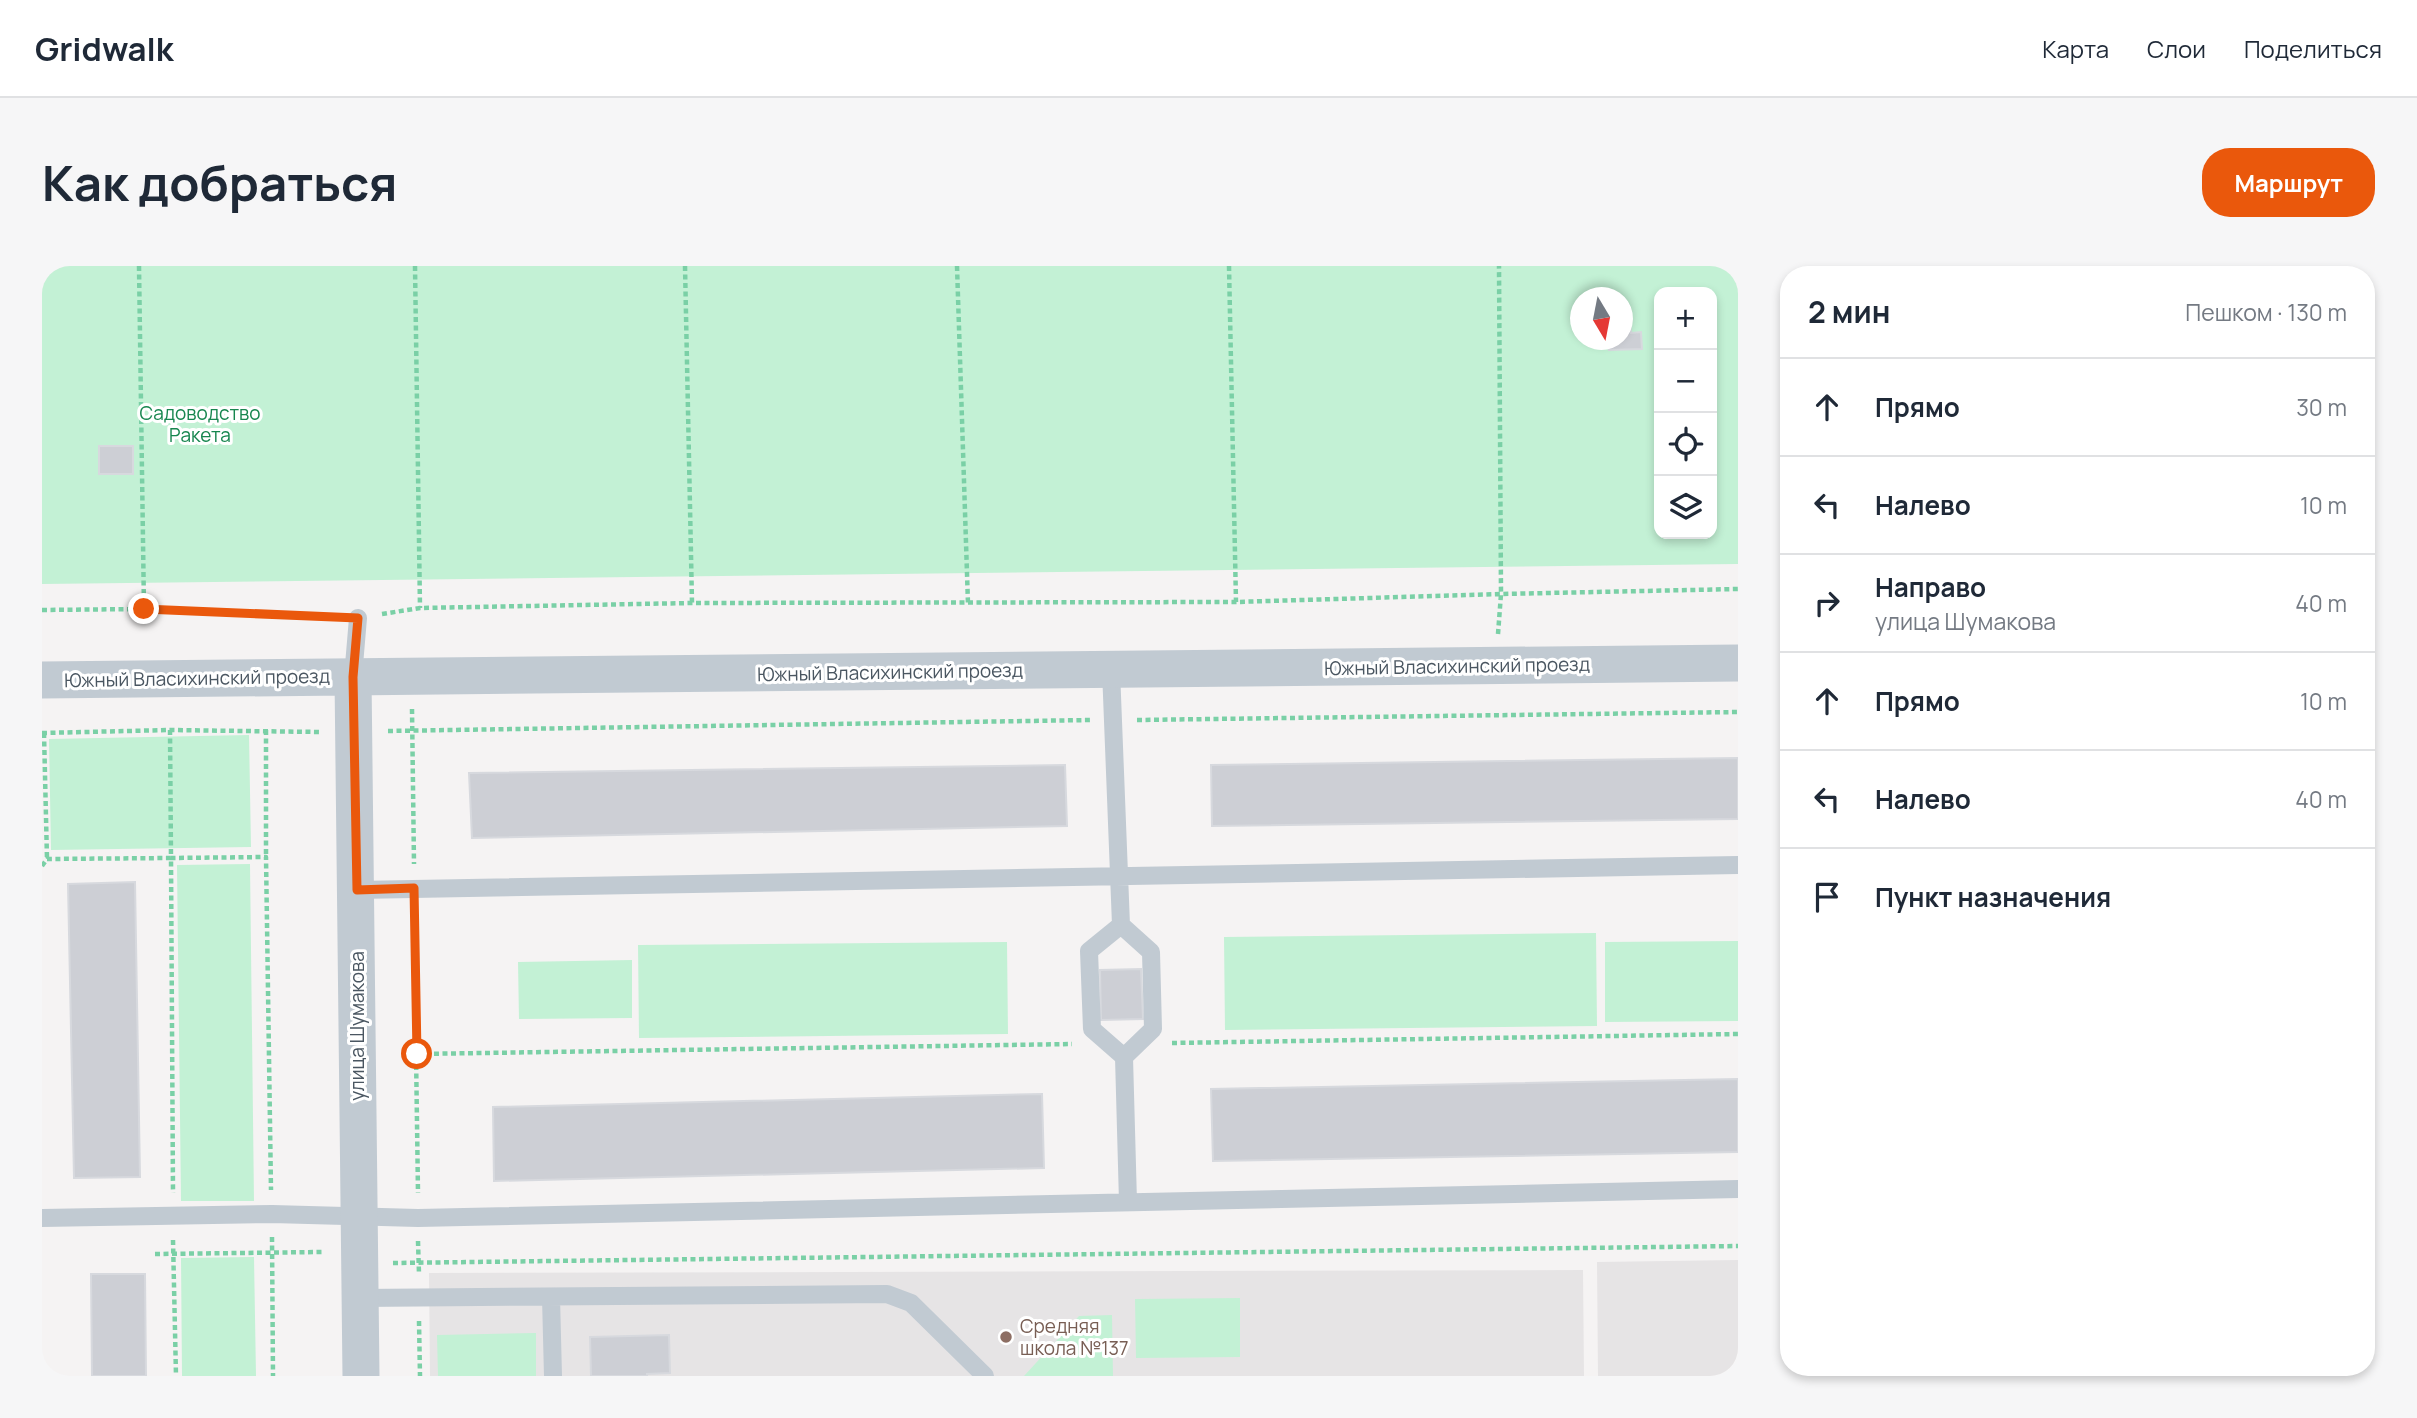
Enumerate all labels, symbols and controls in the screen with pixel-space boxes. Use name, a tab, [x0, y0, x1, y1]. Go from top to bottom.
text: Gridwalk	[35, 26, 173, 71]
text: Карта	[2042, 32, 2109, 65]
text: Слои	[2147, 32, 2206, 65]
text: Поделиться	[2244, 32, 2382, 65]
button: Маршрут	[2202, 148, 2375, 217]
text: Как добраться	[42, 149, 397, 216]
north arrow	[1570, 287, 1633, 350]
map controls	[1654, 287, 1717, 539]
button: +	[1654, 287, 1717, 350]
text: 2 мин	[1808, 291, 1891, 332]
text: Пешком · 130 m	[2185, 296, 2347, 328]
button: −	[1654, 350, 1717, 413]
icon: ahead	[1808, 388, 1846, 426]
text: Прямо	[1875, 389, 1960, 425]
text: 30 m	[2296, 391, 2347, 423]
park label: Садоводство Ракета	[140, 400, 260, 448]
button: locate	[1654, 413, 1717, 476]
button: layers	[1654, 476, 1717, 539]
icon: left	[1808, 486, 1846, 524]
text: Налево	[1875, 487, 1971, 523]
text: 10 m	[2300, 489, 2347, 521]
text: Направо	[1875, 569, 1986, 605]
icon: right	[1808, 584, 1846, 622]
text: 40 m	[2295, 587, 2347, 619]
route end	[128, 593, 159, 624]
text: улица Шумакова	[1875, 605, 2056, 637]
street label: Южный Власихинский проезд	[1324, 651, 1590, 681]
street label: Южный Власихинский проезд	[757, 657, 1023, 687]
street label: Южный Власихинский проезд	[64, 663, 330, 693]
icon: ahead	[1808, 682, 1846, 720]
text: Прямо	[1875, 683, 1960, 719]
text: 10 m	[2300, 685, 2347, 717]
icon: left	[1808, 780, 1846, 818]
text: Налево	[1875, 781, 1971, 817]
text: 40 m	[2295, 783, 2347, 815]
icon: arrive	[1808, 878, 1846, 916]
text: Пункт назначения	[1875, 879, 2111, 915]
street label: улица Шумакова	[344, 951, 370, 1101]
route start	[401, 1038, 432, 1069]
place label: Средняя школа №137	[1020, 1313, 1129, 1361]
marker: Средняя школа №137	[998, 1329, 1014, 1345]

